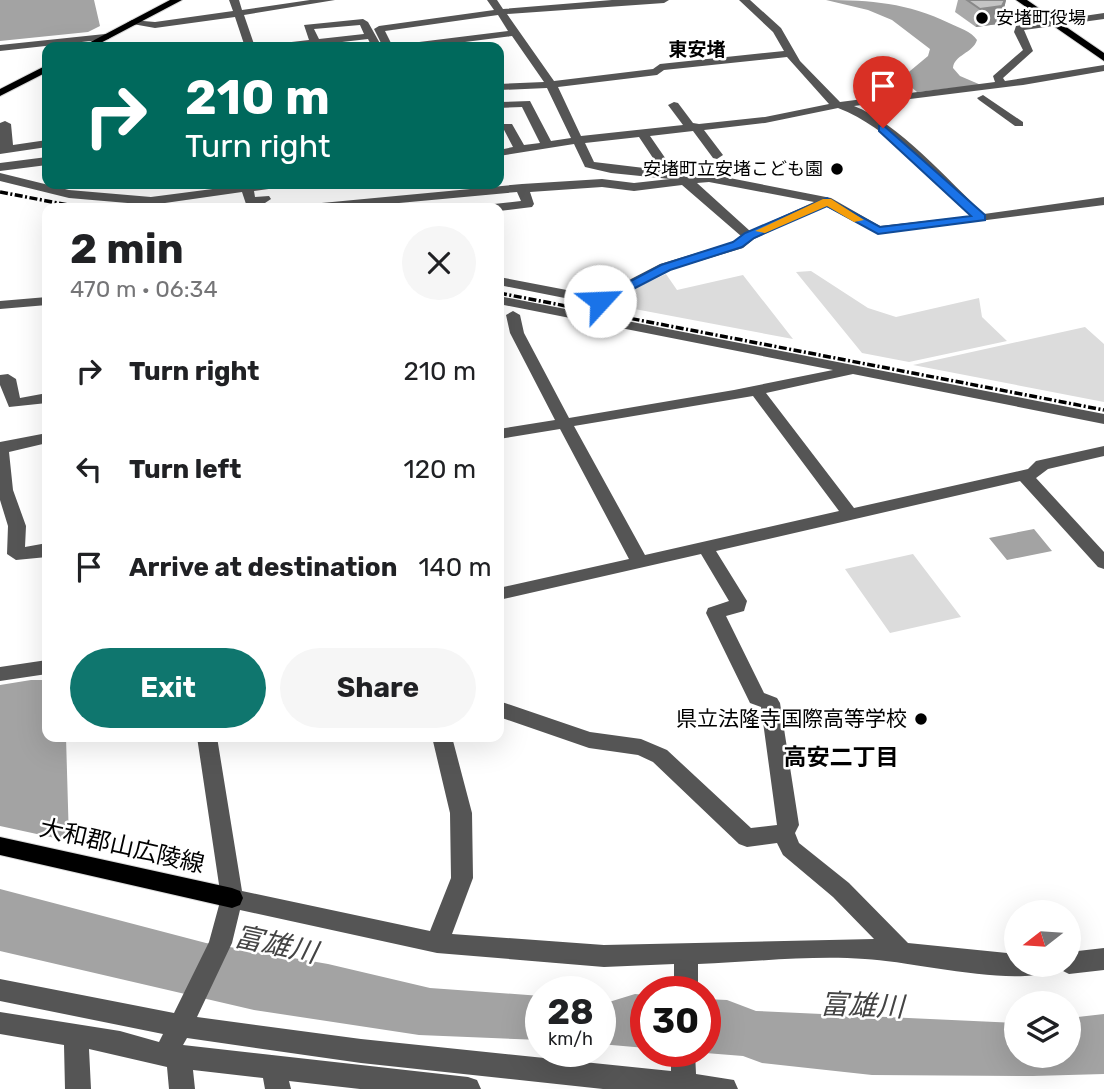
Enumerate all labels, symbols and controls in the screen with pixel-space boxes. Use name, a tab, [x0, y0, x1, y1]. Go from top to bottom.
place label: 安堵町役場	[996, 7, 1086, 29]
marker: 安堵町役場	[974, 10, 990, 26]
district label: 東安堵	[668, 38, 726, 61]
pin	[853, 56, 913, 128]
icon: arrive	[864, 67, 902, 105]
text: 210 m	[185, 68, 330, 126]
icon: right	[70, 70, 161, 161]
text: Turn right	[185, 127, 330, 165]
place label: 安堵町立安堵こども園	[643, 158, 823, 180]
marker: 安堵町立安堵こども園	[829, 161, 845, 177]
text: 2 min	[70, 224, 184, 274]
button: close	[402, 226, 476, 300]
position arrow	[563, 264, 637, 338]
text: 470 m · 06:34	[70, 275, 218, 303]
icon: right	[70, 352, 108, 390]
text: Turn right	[129, 356, 259, 387]
text: 210 m	[404, 356, 476, 387]
icon: left	[70, 450, 108, 488]
text: Turn left	[129, 454, 241, 485]
text: 120 m	[404, 454, 476, 485]
icon: arrive	[70, 548, 108, 586]
text: Arrive at destination	[129, 552, 397, 583]
text: 140 m	[418, 552, 492, 583]
button: Exit	[70, 648, 266, 728]
button: Share	[280, 648, 476, 728]
place label: 県立法隆寺国際高等学校	[676, 706, 907, 731]
marker: 県立法隆寺国際高等学校	[913, 711, 929, 727]
district label: 高安二丁目	[784, 743, 899, 771]
street label: 大和郡山広陵線	[37, 813, 207, 879]
north arrow	[1004, 900, 1082, 976]
map controls	[1004, 900, 1081, 1068]
water label: 富雄川	[231, 920, 323, 970]
speed limit sign: 30	[630, 976, 721, 1067]
water label: 富雄川	[819, 988, 908, 1024]
text: 28	[547, 991, 594, 1033]
button: layers	[1004, 991, 1081, 1068]
text: km/h	[548, 1028, 593, 1050]

